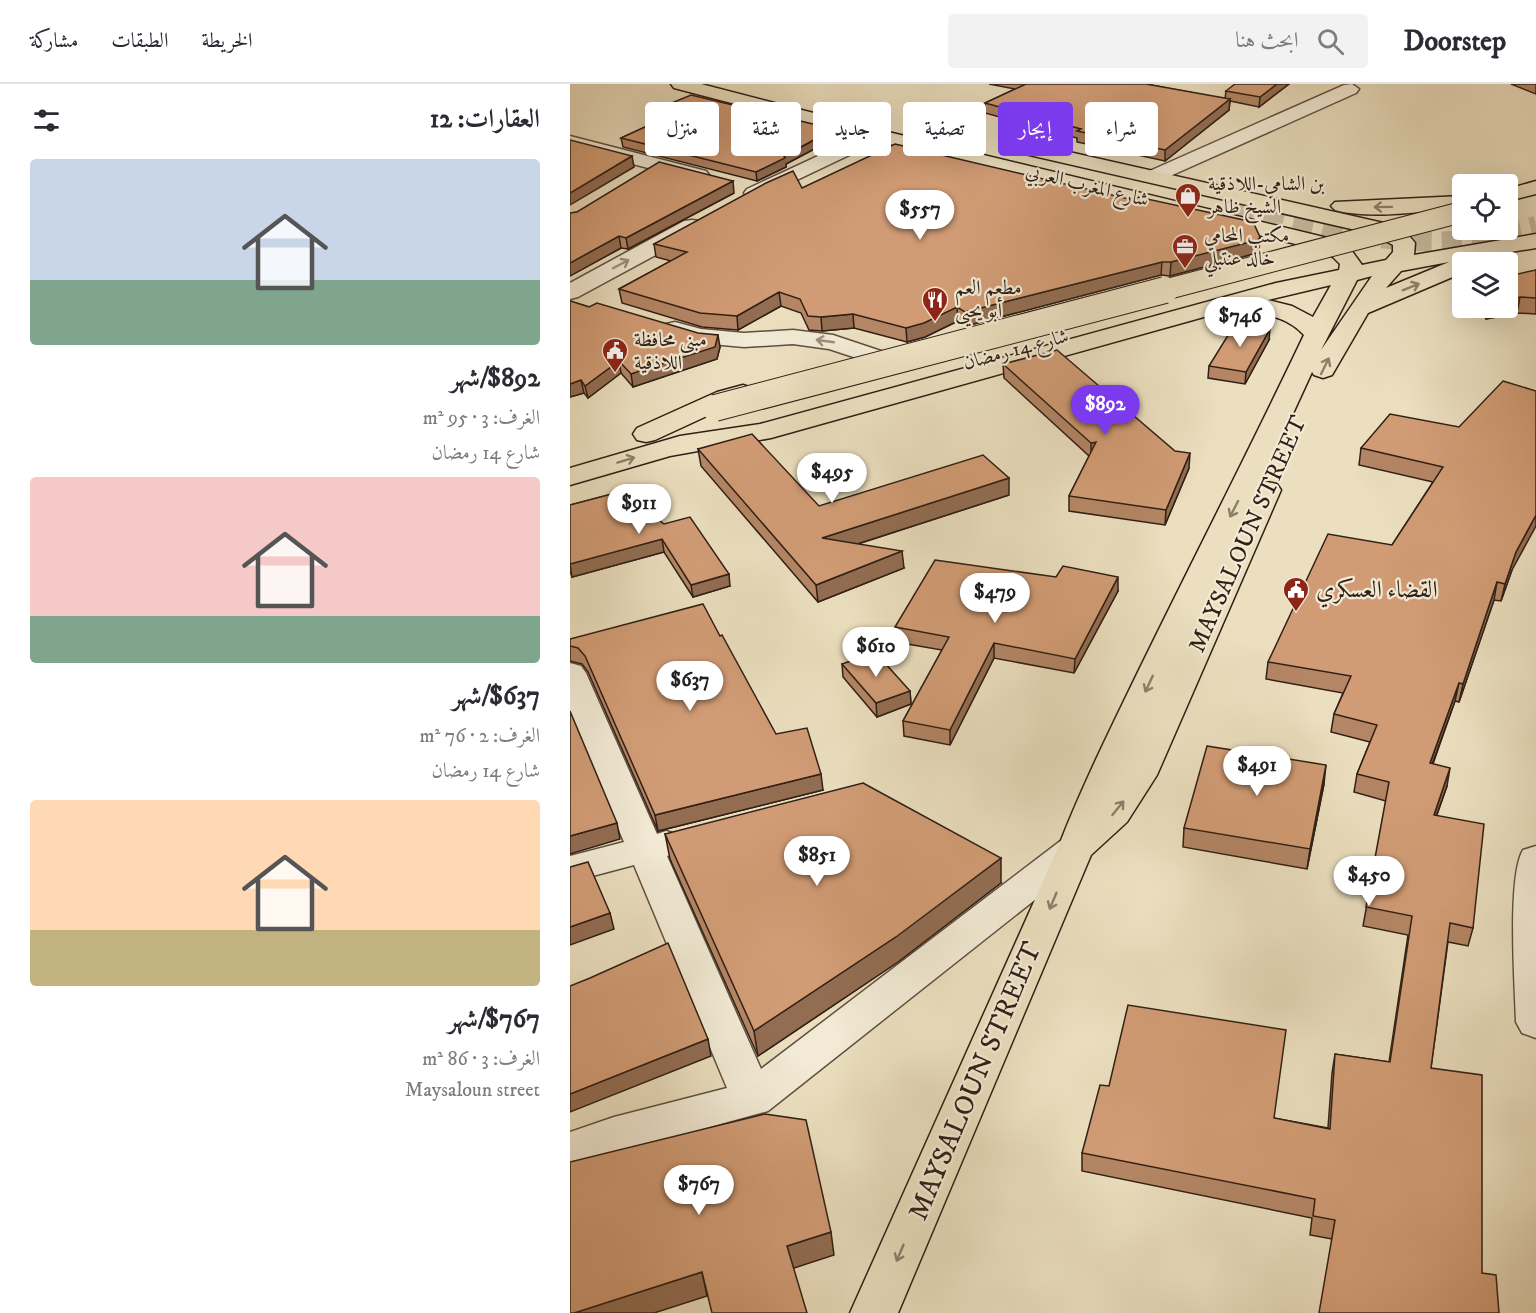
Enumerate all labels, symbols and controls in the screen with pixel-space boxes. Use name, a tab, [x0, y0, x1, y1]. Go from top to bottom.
search box	[948, 14, 1368, 68]
text: Doorstep	[1404, 24, 1506, 59]
icon: search	[1314, 25, 1347, 58]
text: ابحث هنا	[1235, 27, 1299, 54]
text: مشاركة	[30, 28, 78, 54]
text: الطبقات	[111, 28, 168, 54]
text: الخريطة	[201, 28, 253, 54]
chip: منزل	[645, 102, 719, 156]
chip: شقة	[731, 102, 801, 156]
chip: جديد	[813, 102, 891, 156]
chip: تصفية	[903, 102, 986, 156]
chip: إيجار	[998, 102, 1073, 156]
chip: شراء	[1085, 102, 1158, 156]
text: العقارات: 12	[430, 103, 540, 136]
icon: filters	[30, 104, 63, 137]
street label: شارع المغرب العربي	[1022, 159, 1151, 217]
place label: بن الشامي-اللاذقية الشيخ ظاهر	[1206, 172, 1325, 224]
map controls	[1452, 174, 1518, 318]
button: locate	[1452, 174, 1518, 240]
shop icon: بن الشامي-اللاذقية الشيخ ظاهر	[1173, 181, 1203, 219]
pin: $557	[884, 190, 956, 241]
text: $557	[899, 197, 941, 222]
icon: home	[231, 198, 339, 306]
one-way arrow	[1374, 201, 1394, 212]
place label: مكتب المحامي خالد عنتبلي	[1204, 224, 1289, 278]
office icon: مكتب المحامي خالد عنتبلي	[1170, 232, 1200, 270]
button: layers	[1452, 252, 1518, 318]
one-way arrow	[612, 258, 630, 269]
place label: مطعم العم أبو يحيى	[955, 276, 1021, 327]
one-way arrow	[1401, 281, 1420, 292]
restaurant icon: مطعم العم أبو يحيى	[920, 285, 950, 323]
pin: $746	[1204, 297, 1276, 348]
text: $746	[1218, 304, 1262, 329]
street label: شارع 14 رمضان	[960, 324, 1073, 380]
place label: مبنى محافظة اللاذقية	[634, 328, 707, 376]
public building icon: مبنى محافظة اللاذقية	[600, 336, 630, 374]
one-way arrow	[816, 336, 836, 347]
one-way arrow	[1320, 357, 1331, 375]
text: $892/شهر	[450, 362, 540, 395]
pin: $892	[1069, 385, 1141, 436]
text: $892	[1085, 392, 1125, 417]
text: الغرف: 3 · 95 m²	[423, 406, 540, 431]
street label: MAYSALOUN STREET	[1182, 411, 1314, 657]
text: شارع 14 رمضان	[432, 441, 540, 466]
pin: $495	[796, 453, 868, 504]
one-way arrow	[616, 454, 635, 465]
text: $495	[811, 460, 853, 485]
pin: $911	[603, 484, 675, 535]
text: $911	[621, 491, 657, 516]
one-way arrow	[1227, 499, 1239, 517]
icon: home	[231, 516, 339, 624]
pin: $479	[959, 573, 1031, 624]
public building icon: القضاء العسكري	[1281, 575, 1311, 613]
place label: القضاء العسكري	[1316, 575, 1438, 608]
text: $479	[974, 580, 1016, 605]
pin: $610	[840, 627, 912, 678]
text: $610	[856, 634, 896, 659]
pin: $637	[654, 661, 726, 712]
text: $637	[670, 668, 710, 693]
one-way arrow	[1143, 675, 1155, 693]
text: $637/شهر	[452, 680, 540, 713]
text: الغرف: 2 · 76 m²	[420, 724, 540, 749]
pin: $491	[1221, 746, 1293, 797]
text: $491	[1237, 753, 1277, 778]
text: شارع 14 رمضان	[432, 759, 540, 784]
one-way arrow	[1112, 800, 1125, 816]
pin: $851	[781, 836, 853, 887]
icon: home	[231, 839, 339, 947]
text: $851	[798, 843, 836, 868]
pin: $450	[1333, 856, 1405, 907]
text: $450	[1348, 863, 1391, 888]
one-way arrow	[1047, 891, 1058, 910]
street label: MAYSALOUN STREET	[900, 937, 1050, 1225]
text: $767/شهر	[448, 1003, 540, 1036]
text: الغرف: 3 · 86 m²	[422, 1047, 540, 1072]
text: Maysaloun street	[405, 1078, 540, 1103]
pin: $767	[663, 1165, 735, 1216]
text: $767	[678, 1172, 720, 1197]
one-way arrow	[894, 1244, 905, 1262]

